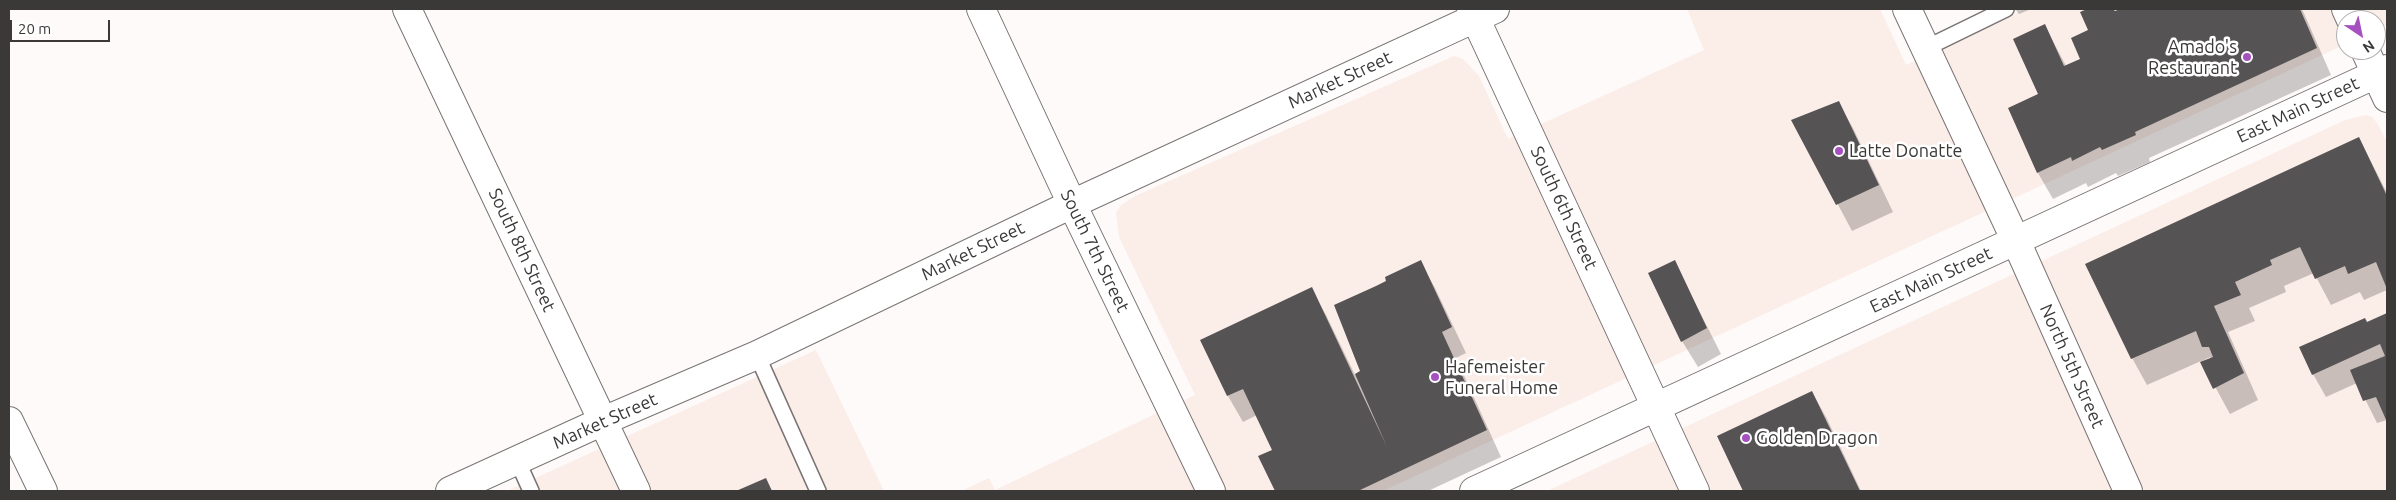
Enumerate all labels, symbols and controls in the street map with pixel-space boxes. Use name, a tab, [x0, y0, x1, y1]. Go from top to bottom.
scale bar	[12, 10, 112, 42]
north arrow	[2336, 10, 2386, 60]
text: 20 m	[18, 20, 51, 37]
place label: Amado's Restaurant	[2148, 36, 2237, 78]
text: N	[2360, 37, 2378, 56]
street label: Market Street	[1285, 47, 1395, 113]
marker: Amado's Restaurant	[2241, 51, 2253, 63]
street label: East Main Street	[2233, 72, 2363, 148]
place label: Latte Donatte	[1849, 140, 1962, 162]
street label: South 6th Street	[1526, 143, 1602, 273]
marker: Latte Donatte	[1833, 145, 1845, 157]
street label: South 8th Street	[484, 185, 560, 315]
street label: South 7th Street	[1056, 186, 1134, 316]
street label: Market Street	[918, 217, 1028, 285]
street label: East Main Street	[1866, 242, 1996, 318]
street label: North 5th Street	[2035, 301, 2109, 431]
place label: Hafemeister Funeral Home	[1445, 356, 1558, 398]
marker: Hafemeister Funeral Home	[1429, 371, 1441, 383]
street label: Market Street	[549, 388, 661, 454]
place label: Golden Dragon	[1756, 427, 1878, 449]
marker: Golden Dragon	[1740, 432, 1752, 444]

